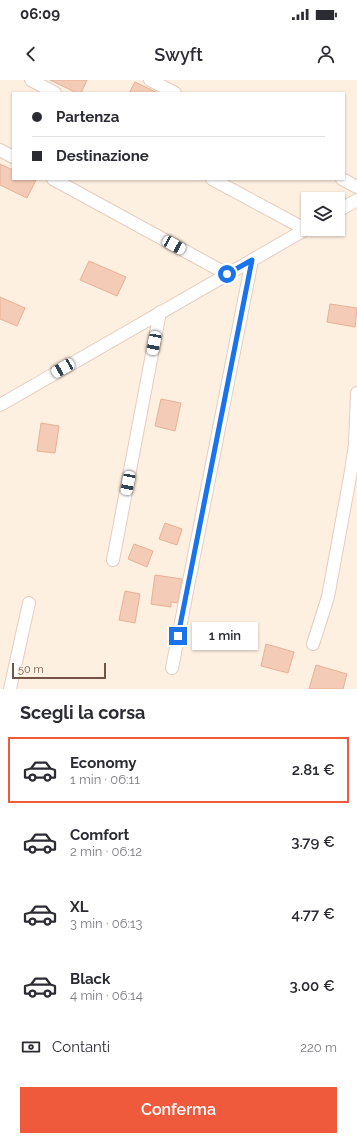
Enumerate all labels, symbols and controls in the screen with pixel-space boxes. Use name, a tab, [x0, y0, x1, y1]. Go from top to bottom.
text: 06:09	[20, 5, 60, 23]
icon: back	[20, 43, 42, 65]
icon: person	[315, 43, 337, 65]
text: Swyft	[154, 44, 203, 65]
text: Partenza	[56, 108, 119, 126]
text: Destinazione	[56, 147, 149, 165]
map controls	[301, 192, 345, 236]
button: layers	[301, 192, 345, 236]
car	[161, 234, 187, 256]
route start	[218, 265, 236, 283]
car	[146, 330, 162, 356]
car	[50, 357, 76, 379]
car	[120, 470, 136, 496]
callout: 1 min	[192, 622, 258, 650]
route end	[169, 627, 187, 645]
text: 1 min	[209, 628, 241, 643]
scale bar	[12, 661, 106, 680]
text: 50 m	[18, 663, 44, 676]
text: Scegli la corsa	[20, 702, 145, 723]
icon: car	[22, 752, 58, 788]
text: Economy	[70, 754, 137, 772]
text: 2.81 €	[292, 761, 335, 779]
text: 1 min · 06:11	[70, 772, 140, 787]
icon: car	[22, 824, 58, 860]
text: Comfort	[70, 826, 129, 844]
text: 3.79 €	[291, 833, 335, 851]
text: 2 min · 06:12	[70, 844, 142, 859]
icon: car	[22, 896, 58, 932]
text: XL	[70, 898, 88, 916]
text: 4.77 €	[292, 905, 335, 923]
text: 3 min · 06:13	[70, 916, 142, 931]
icon: car	[22, 968, 58, 1004]
text: Black	[70, 970, 110, 988]
text: 3.00 €	[289, 977, 335, 995]
text: 4 min · 06:14	[70, 988, 143, 1003]
icon: cash	[20, 1036, 42, 1058]
text: Contanti	[52, 1038, 110, 1056]
text: 220 m	[300, 1040, 337, 1055]
button: Conferma	[20, 1087, 337, 1133]

